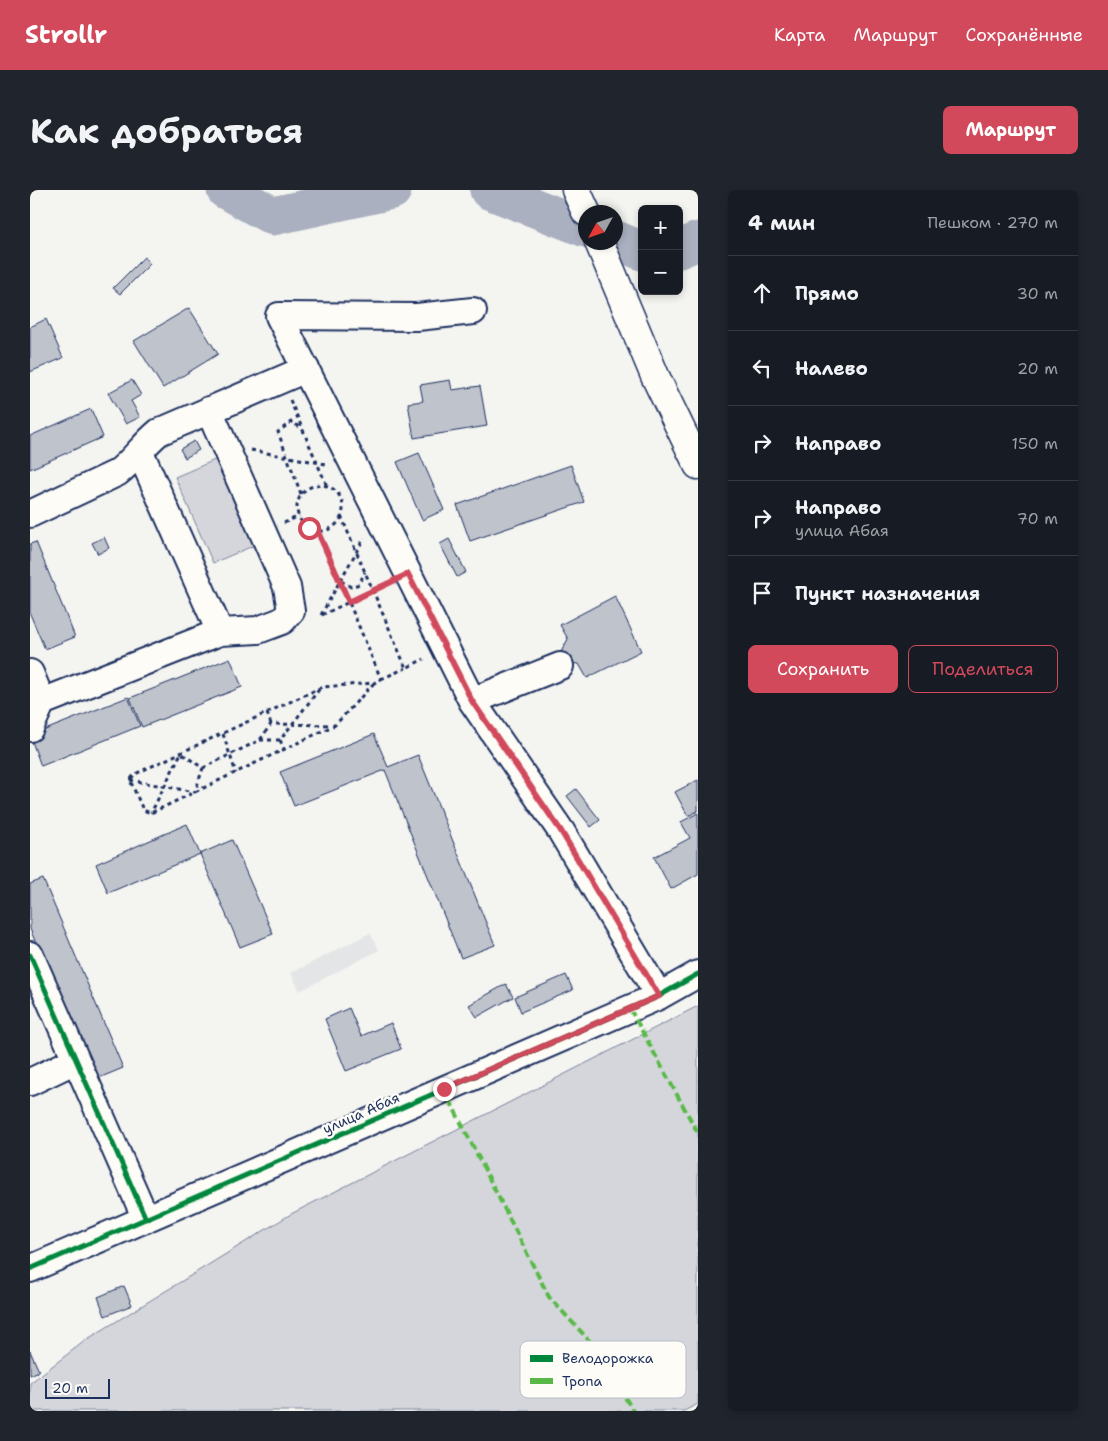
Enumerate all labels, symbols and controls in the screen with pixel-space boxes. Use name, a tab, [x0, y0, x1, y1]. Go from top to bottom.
text: Strollr	[25, 19, 107, 51]
text: Карта	[774, 23, 825, 47]
text: Маршрут	[853, 23, 937, 47]
text: Сохранённые	[965, 23, 1083, 47]
button: Маршрут	[943, 106, 1078, 154]
text: Как добраться	[30, 107, 303, 154]
north arrow	[578, 205, 623, 250]
map controls	[638, 205, 683, 295]
button: +	[638, 205, 683, 250]
text: 4 мин	[748, 209, 815, 237]
text: Пешком · 270 m	[927, 212, 1058, 233]
button: −	[638, 250, 683, 295]
icon: ahead	[748, 279, 776, 307]
text: Прямо	[795, 281, 859, 306]
text: 30 m	[1017, 283, 1058, 304]
icon: left	[748, 354, 776, 382]
text: Налево	[795, 356, 868, 381]
text: 20 m	[1017, 358, 1058, 379]
icon: right	[748, 429, 776, 457]
text: Направо	[795, 431, 881, 456]
text: 150 m	[1011, 433, 1058, 454]
text: Направо	[795, 495, 881, 520]
icon: right	[748, 504, 776, 532]
text: 70 m	[1017, 508, 1058, 529]
route start	[298, 517, 321, 540]
text: улица Абая	[795, 520, 889, 541]
icon: arrive	[748, 579, 776, 607]
text: Пункт назначения	[795, 581, 980, 606]
button: Сохранить	[748, 645, 898, 693]
button: Поделиться	[908, 645, 1058, 693]
route end	[433, 1078, 456, 1101]
street label: улица Абая	[320, 1088, 402, 1138]
legend	[520, 1341, 686, 1398]
text: Велодорожка	[562, 1349, 654, 1367]
text: Тропа	[562, 1372, 603, 1390]
scale bar	[45, 1376, 110, 1399]
text: 20 m	[52, 1379, 88, 1397]

